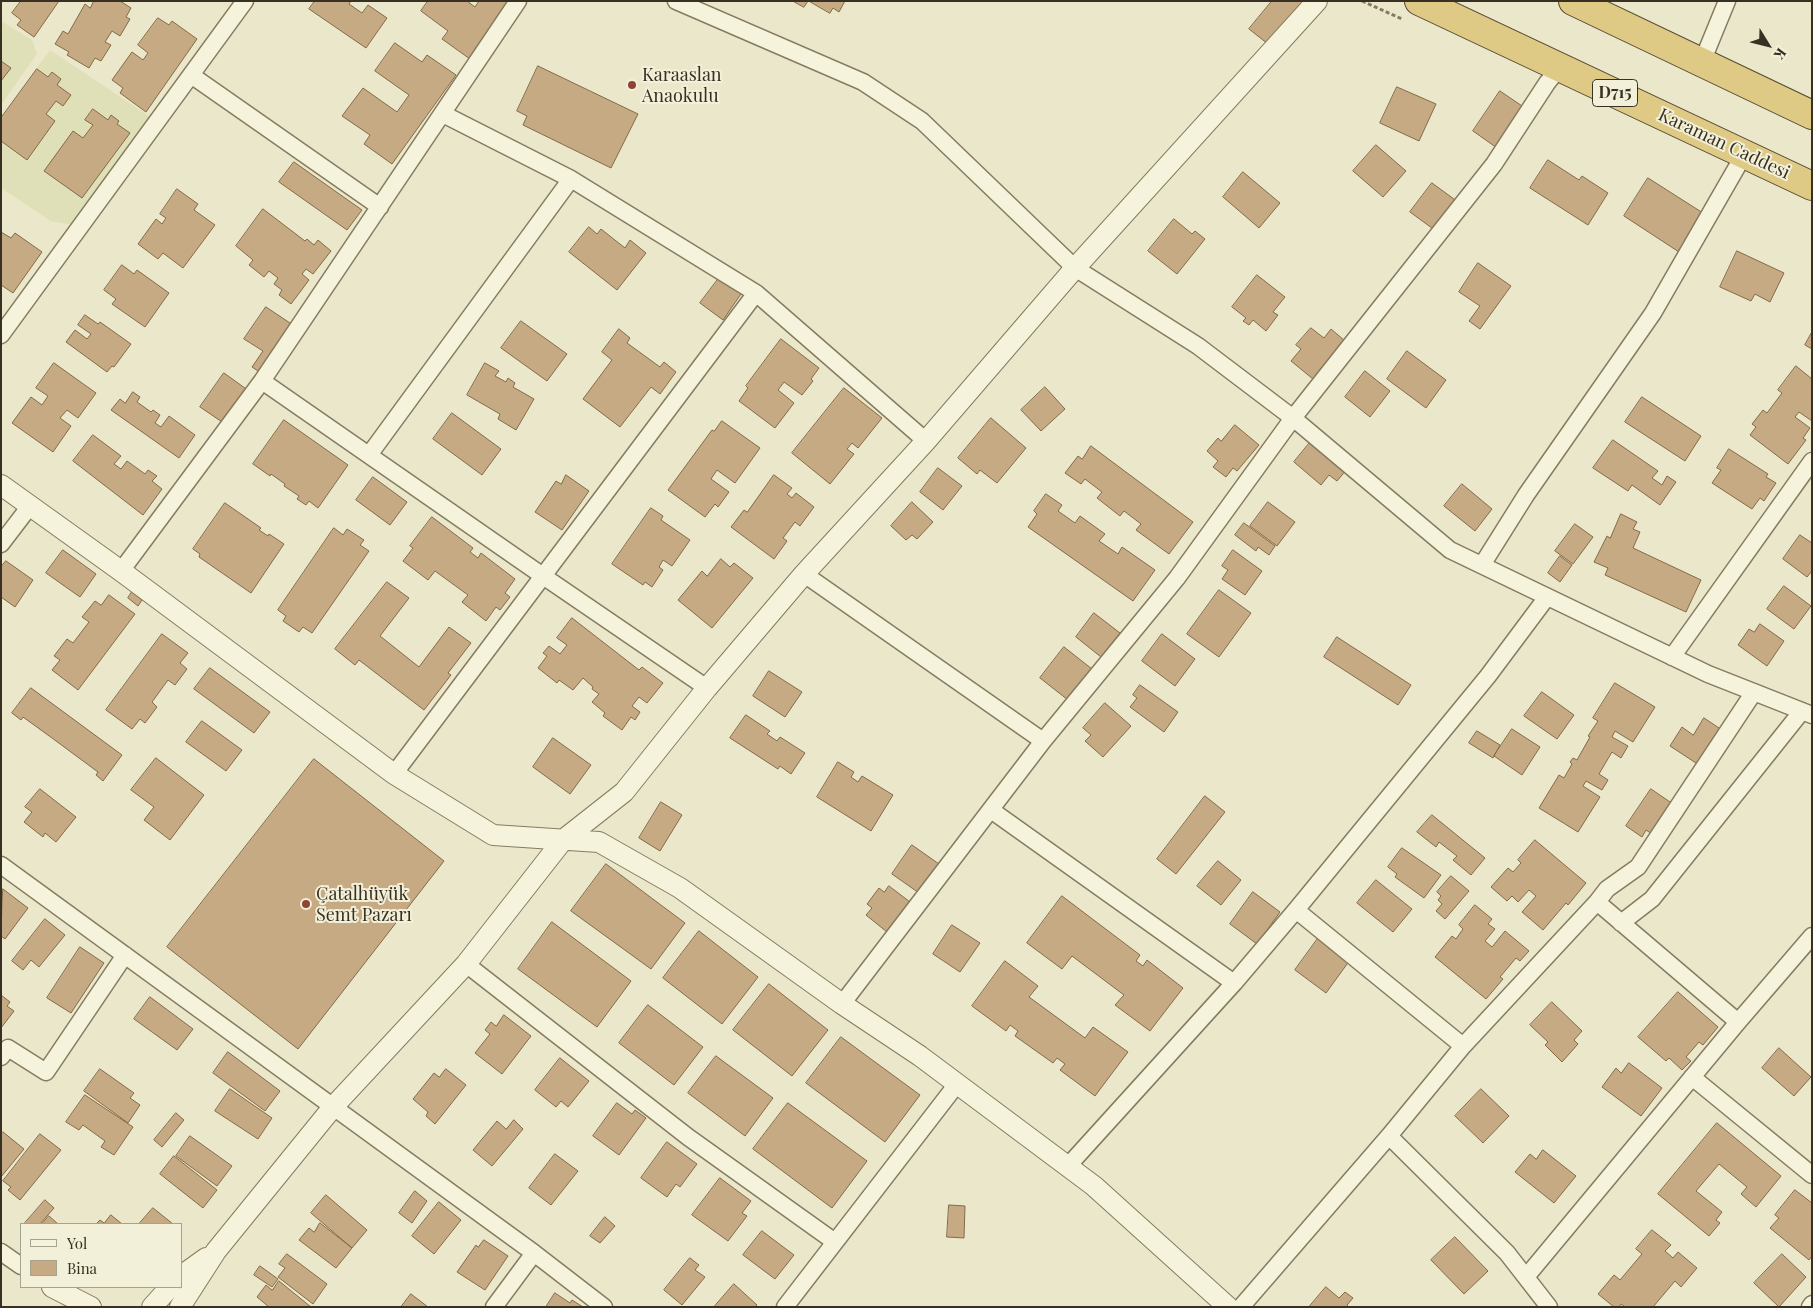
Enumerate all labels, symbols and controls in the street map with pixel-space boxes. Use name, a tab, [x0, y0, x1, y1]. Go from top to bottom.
north arrow	[1743, 20, 1793, 70]
text: K	[1770, 44, 1791, 64]
place label: Karaaslan Anaokulu	[642, 64, 722, 106]
marker: Karaaslan Anaokulu	[626, 79, 638, 91]
road number: D715	[1592, 80, 1638, 106]
street label: Karaman Caddesi	[1655, 104, 1793, 184]
place label: Çatalhüyük Semt Pazarı	[316, 883, 412, 926]
marker: Çatalhüyük Semt Pazarı	[300, 898, 312, 910]
legend	[20, 1223, 182, 1288]
text: Yol	[67, 1233, 87, 1253]
text: Bina	[67, 1258, 97, 1278]

